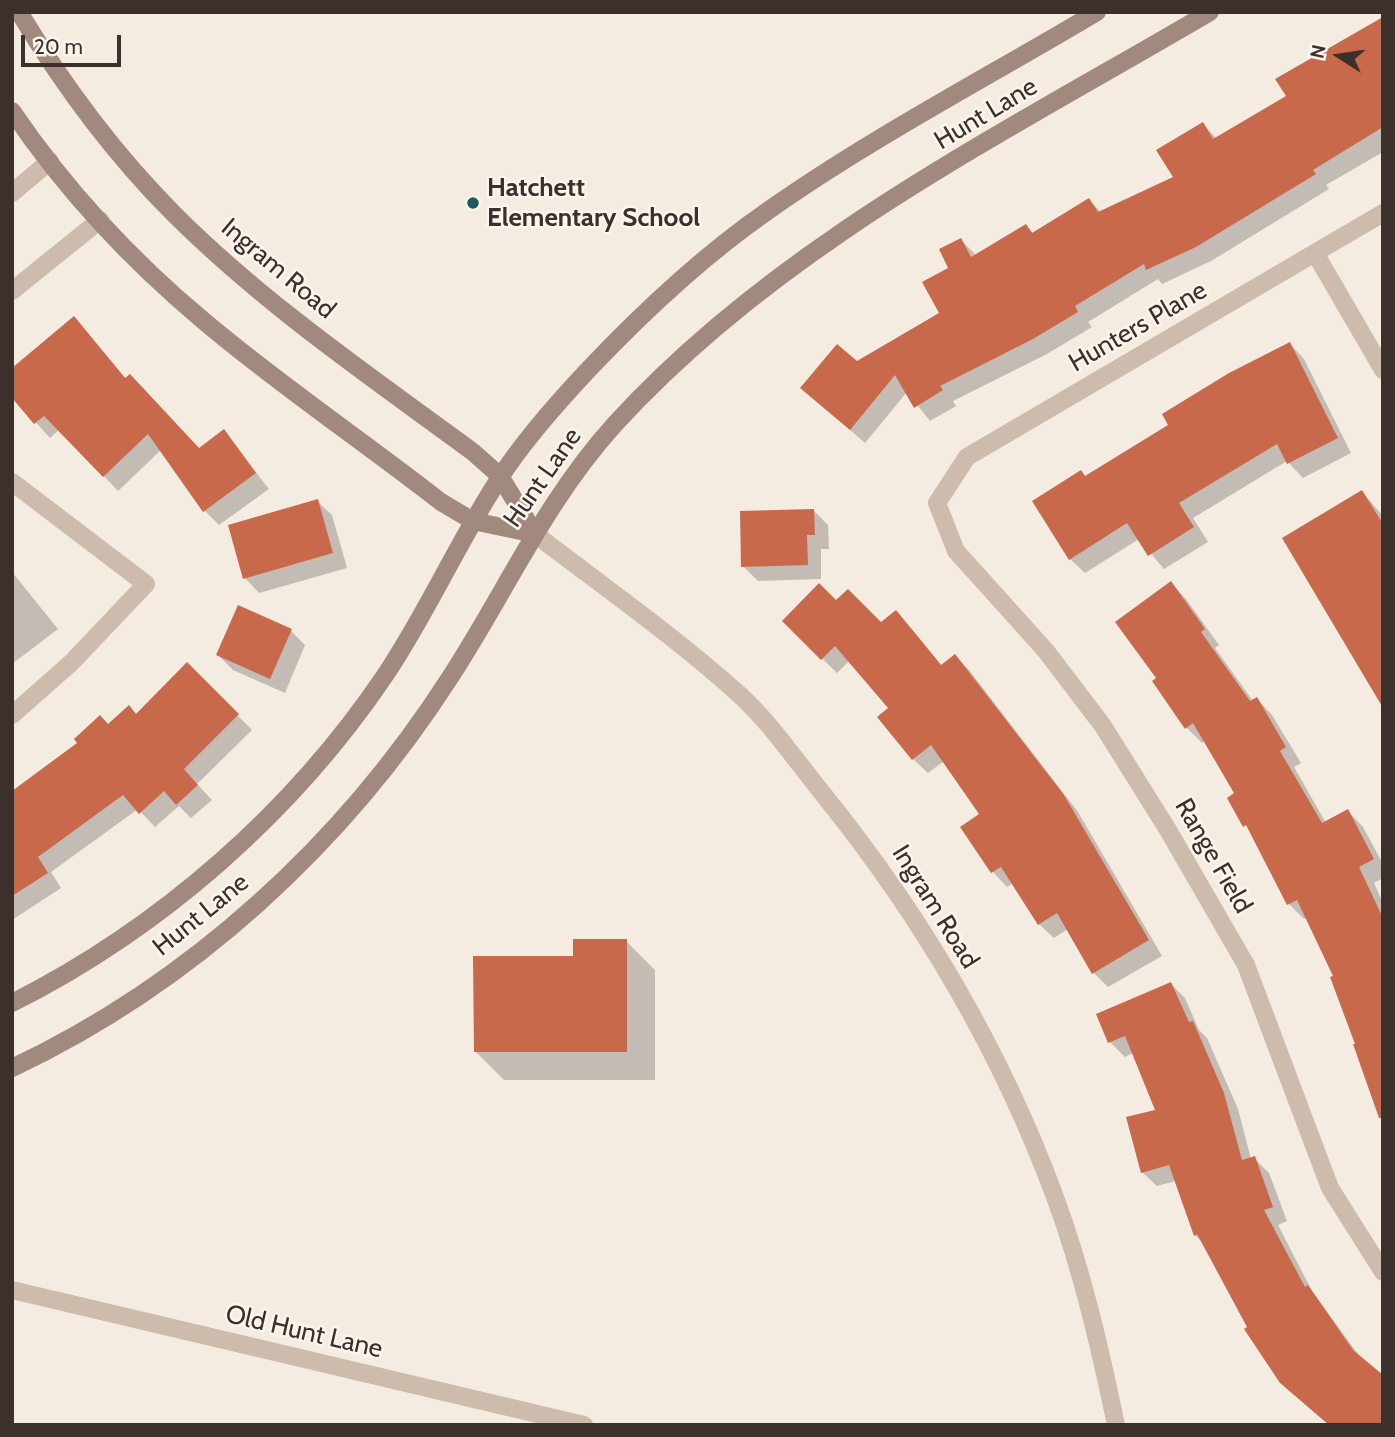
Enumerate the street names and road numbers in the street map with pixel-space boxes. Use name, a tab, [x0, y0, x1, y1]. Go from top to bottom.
street label: Hunt Lane	[929, 71, 1043, 157]
street label: Ingram Road	[215, 212, 341, 326]
street label: Hunters Plane	[1064, 275, 1212, 379]
street label: Hunt Lane	[498, 422, 588, 534]
street label: Range Field	[1168, 793, 1258, 919]
street label: Ingram Road	[885, 840, 985, 974]
street label: Hunt Lane	[147, 867, 255, 963]
street label: Old Hunt Lane	[222, 1299, 386, 1365]

